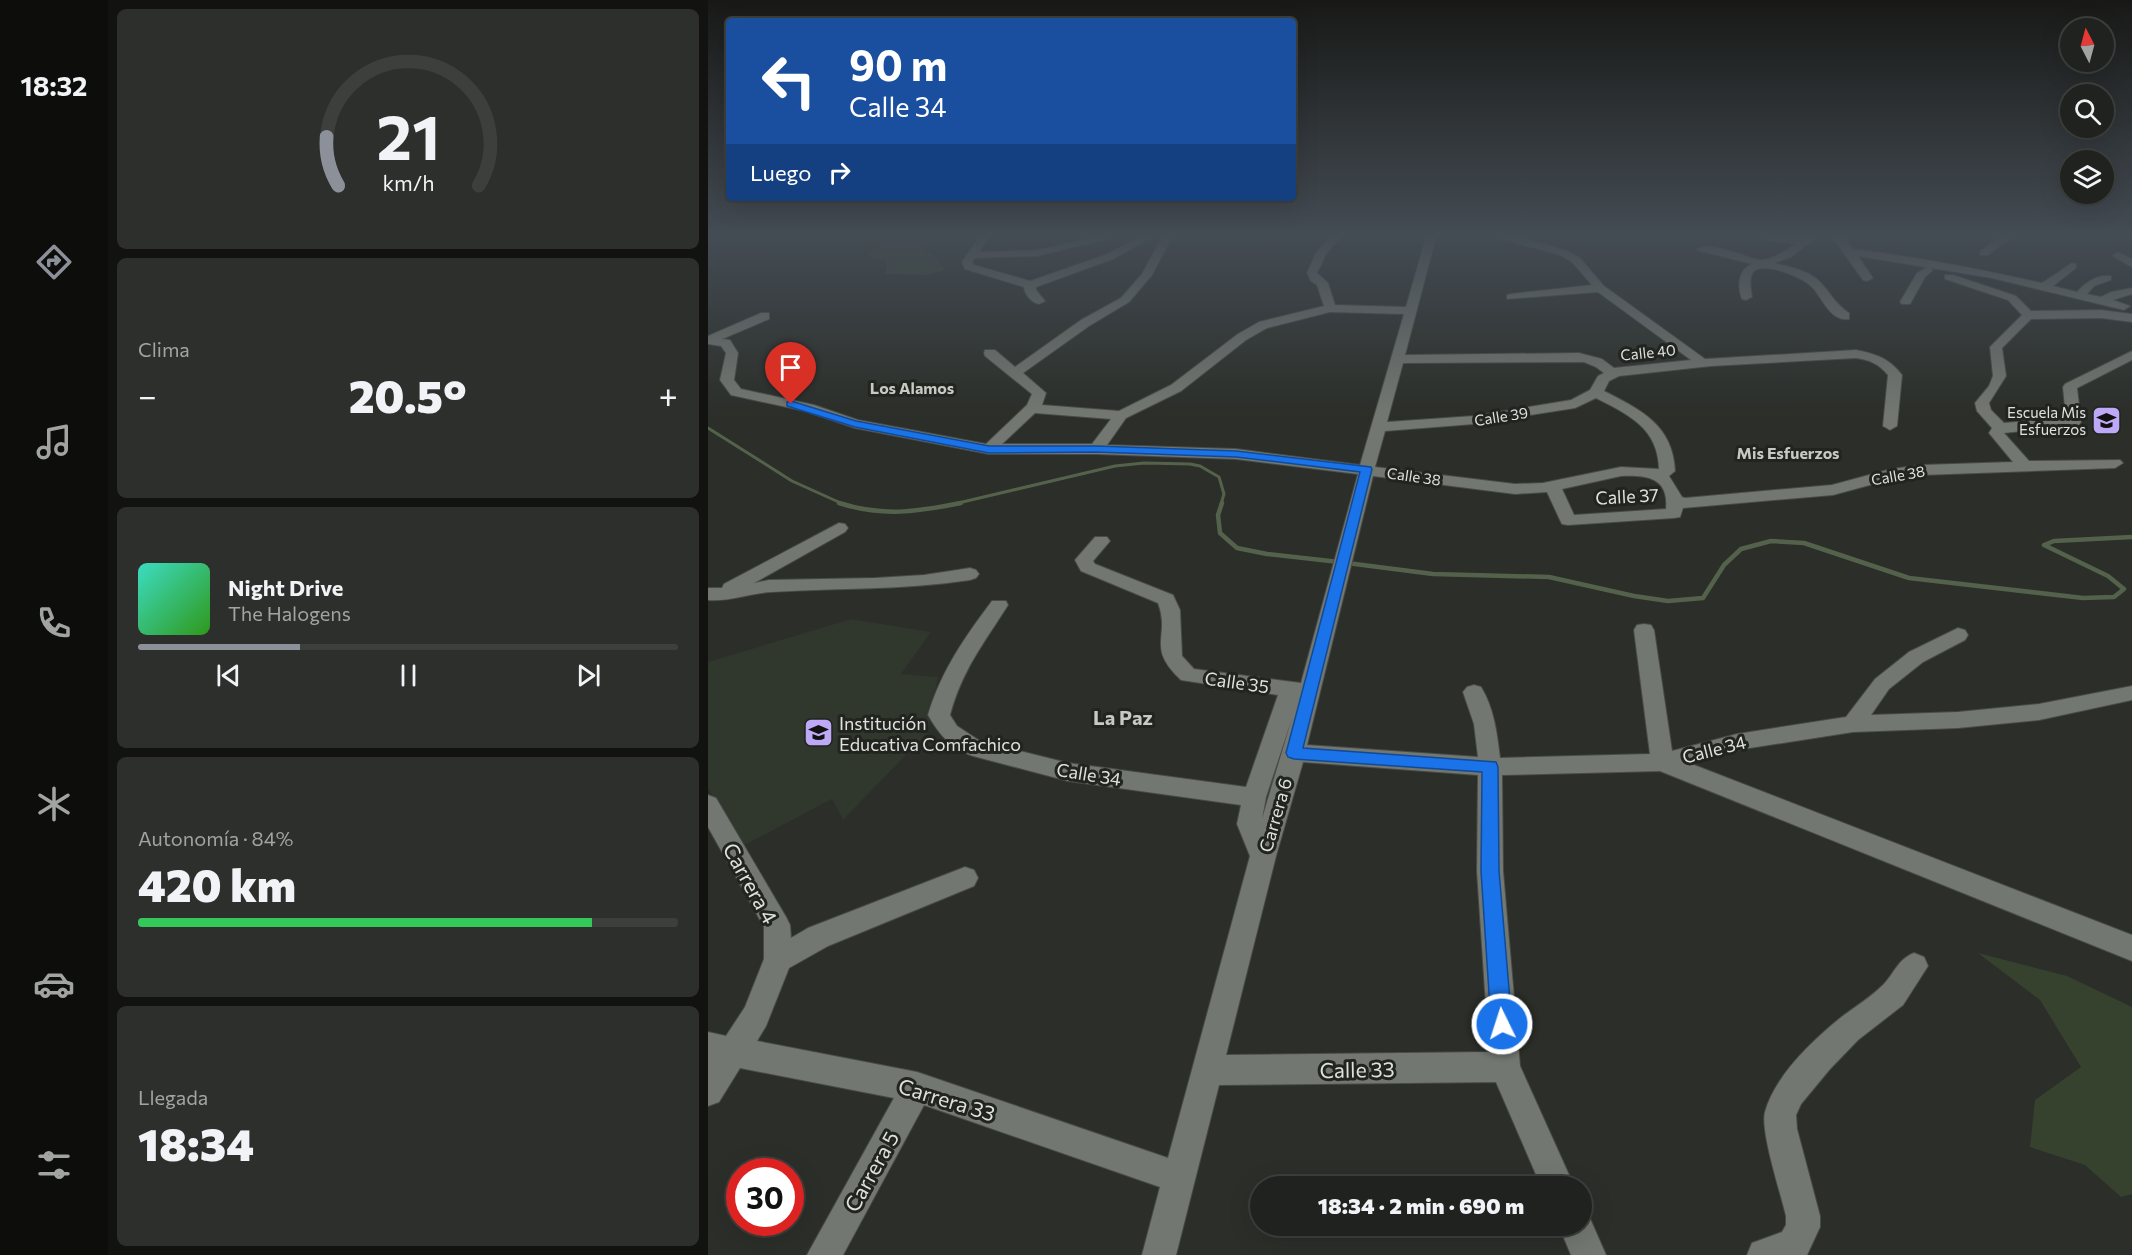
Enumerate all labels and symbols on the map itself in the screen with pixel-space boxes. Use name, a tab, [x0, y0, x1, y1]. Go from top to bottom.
north arrow	[2060, 18, 2114, 72]
street label: Calle 40	[1620, 340, 1676, 364]
pin	[765, 342, 816, 404]
district label: Los Alamos	[870, 378, 954, 397]
street label: Calle 39	[1473, 403, 1529, 429]
place label: Escuela Mis Esfuerzos	[2007, 403, 2086, 438]
school or university icon: Escuela Mis Esfuerzos	[2091, 405, 2123, 437]
district label: Mis Esfuerzos	[1737, 443, 1839, 462]
street label: Calle 38	[1870, 461, 1926, 489]
street label: Calle 38	[1386, 463, 1442, 489]
street label: Calle 37	[1595, 483, 1659, 509]
street label: Calle 35	[1204, 667, 1270, 697]
district label: La Paz	[1093, 705, 1153, 729]
place label: Institución Educativa Comfachico	[839, 712, 1021, 755]
school or university icon: Institución Educativa Comfachico	[802, 717, 834, 749]
street label: Calle 34	[1680, 730, 1748, 768]
street label: Calle 34	[1055, 758, 1123, 790]
street label: Carrera 6	[1254, 775, 1296, 855]
street label: Carrera 4	[719, 838, 784, 928]
position arrow	[1470, 992, 1534, 1056]
street label: Calle 33	[1319, 1056, 1395, 1082]
street label: Carrera 33	[896, 1072, 998, 1126]
street label: Carrera 5	[839, 1126, 903, 1216]
speed limit sign: 30	[726, 1158, 804, 1236]

